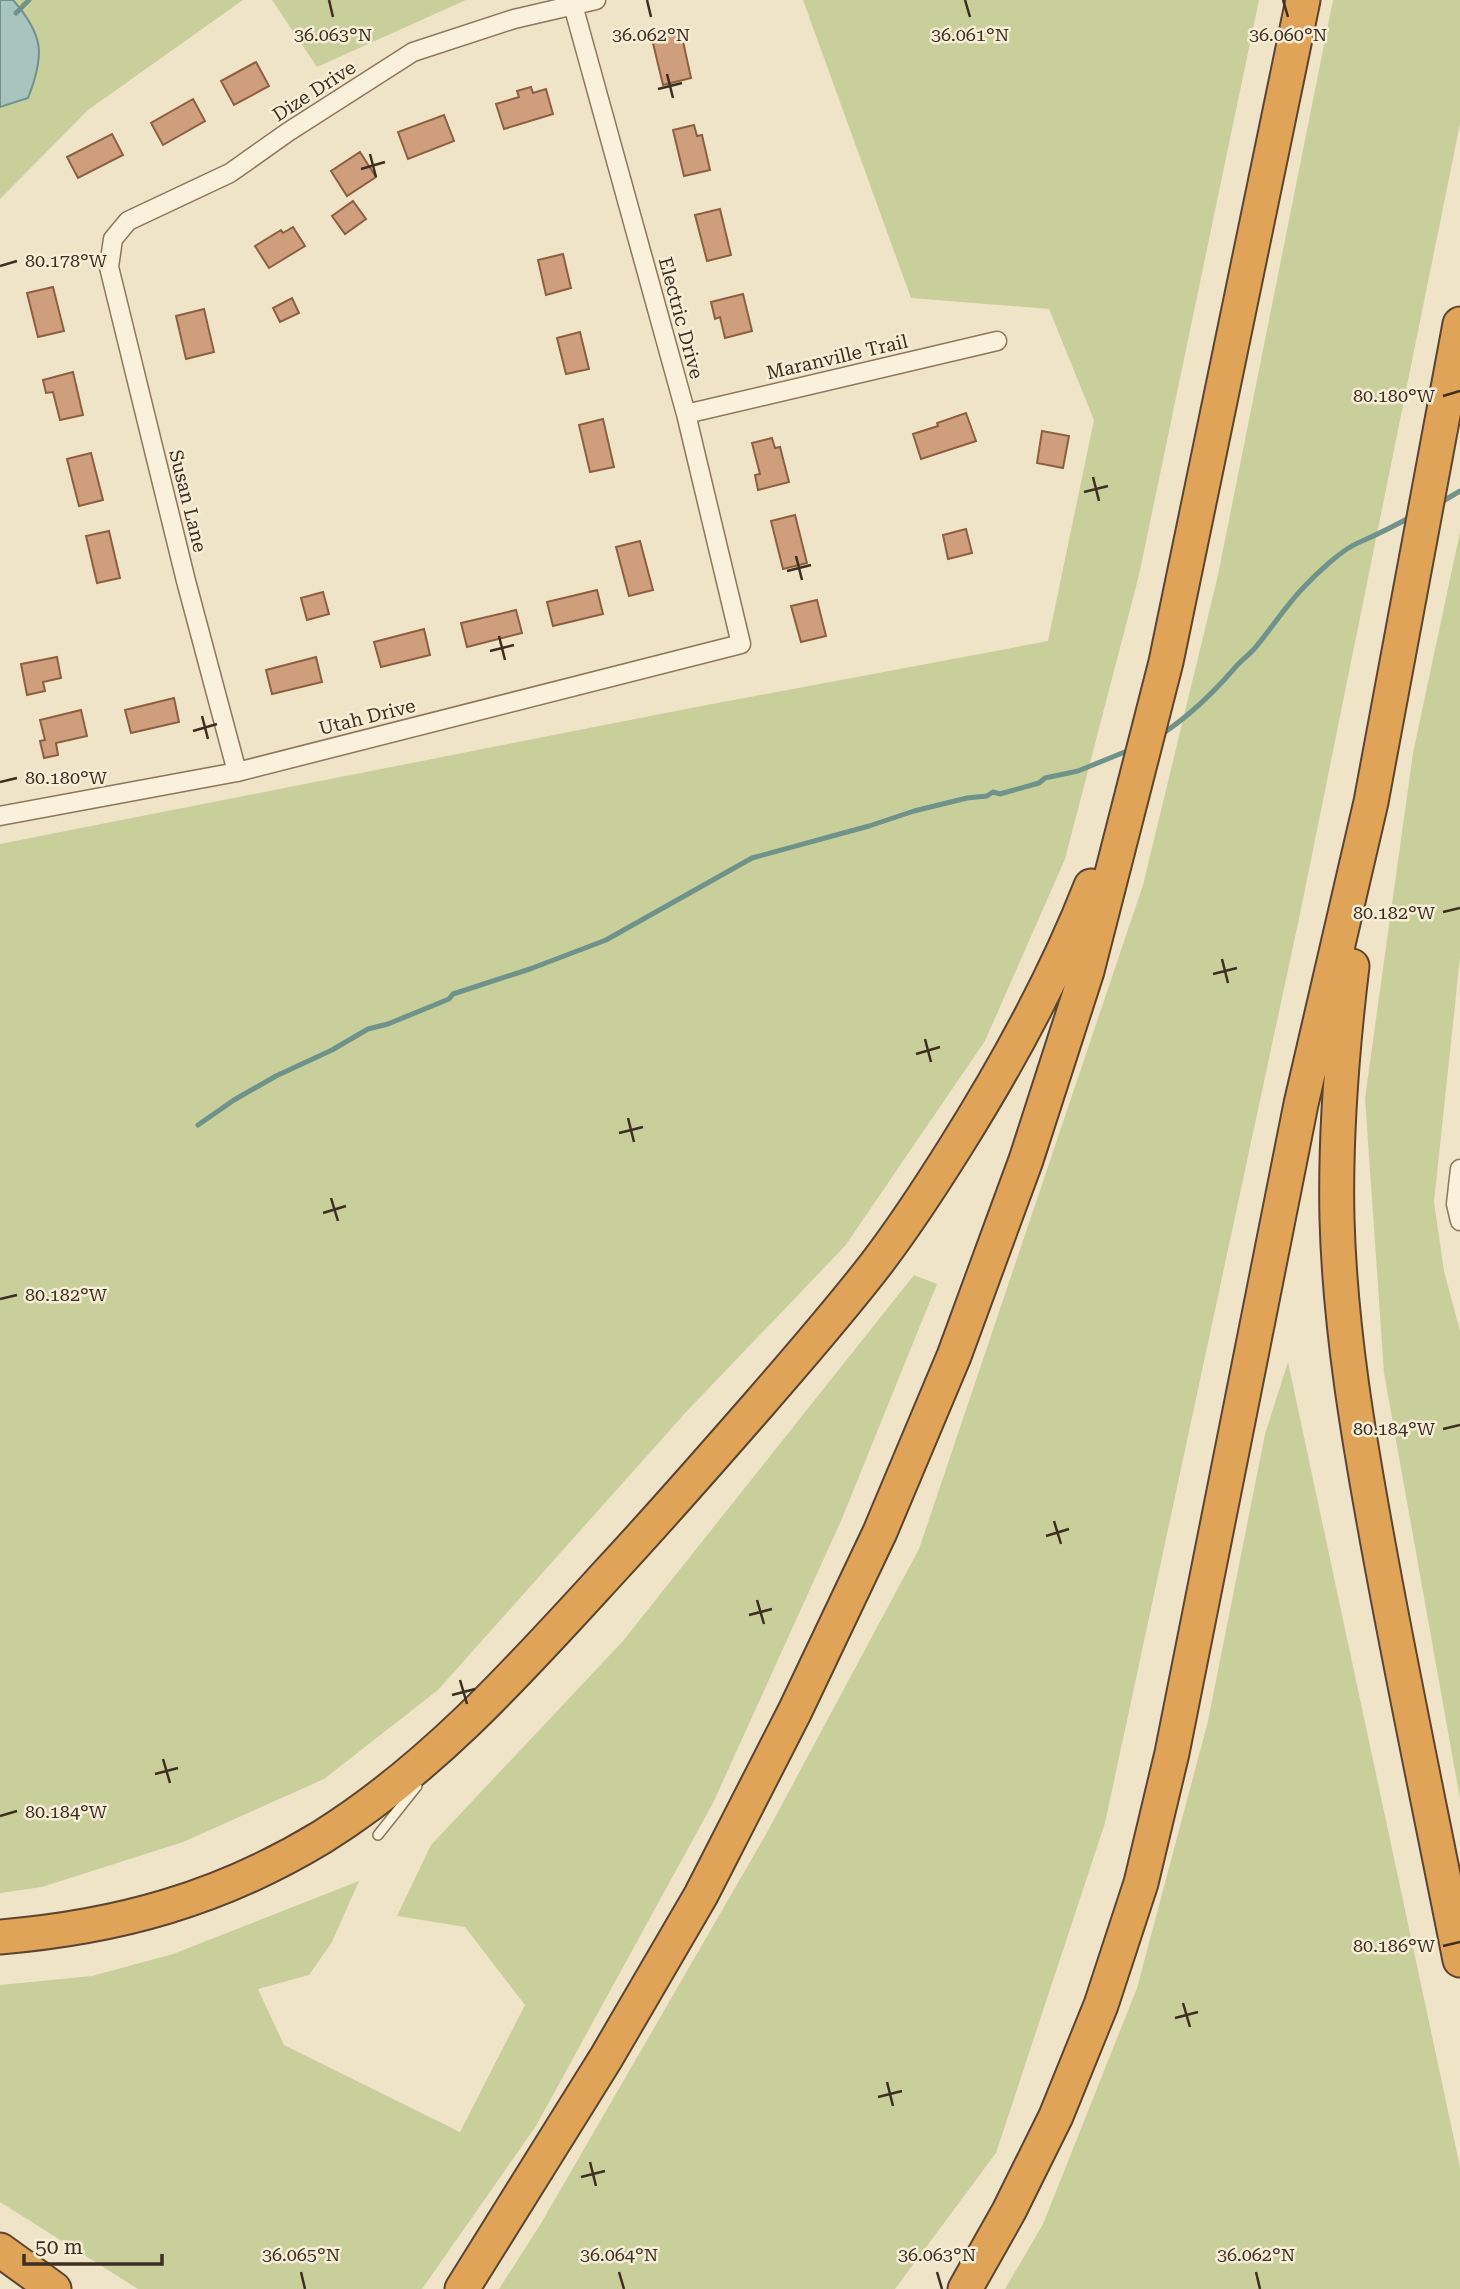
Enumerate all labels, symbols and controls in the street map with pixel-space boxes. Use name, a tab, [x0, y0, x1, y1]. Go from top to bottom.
text: 36.063°N	[294, 24, 372, 45]
text: 36.062°N	[612, 24, 690, 45]
text: 36.061°N	[931, 24, 1009, 45]
text: 36.060°N	[1249, 24, 1327, 45]
street label: Dize Drive	[268, 56, 360, 126]
text: 80.178°W	[25, 250, 108, 271]
street label: Electric Drive	[654, 255, 708, 381]
street label: Maranville Trail	[764, 330, 910, 384]
text: 80.180°W	[1353, 385, 1436, 406]
street label: Susan Lane	[164, 447, 212, 555]
street label: Utah Drive	[316, 694, 418, 740]
text: 80.180°W	[25, 767, 108, 788]
text: 80.182°W	[1353, 902, 1436, 923]
text: 80.182°W	[25, 1284, 108, 1305]
text: 80.184°W	[1353, 1418, 1436, 1439]
text: 80.184°W	[25, 1801, 108, 1822]
text: 80.186°W	[1353, 1935, 1436, 1956]
scale bar	[24, 2222, 163, 2266]
text: 50 m	[35, 2235, 83, 2259]
text: 36.065°N	[262, 2244, 340, 2265]
text: 36.064°N	[580, 2244, 658, 2265]
text: 36.063°N	[898, 2244, 976, 2265]
text: 36.062°N	[1217, 2244, 1295, 2265]

